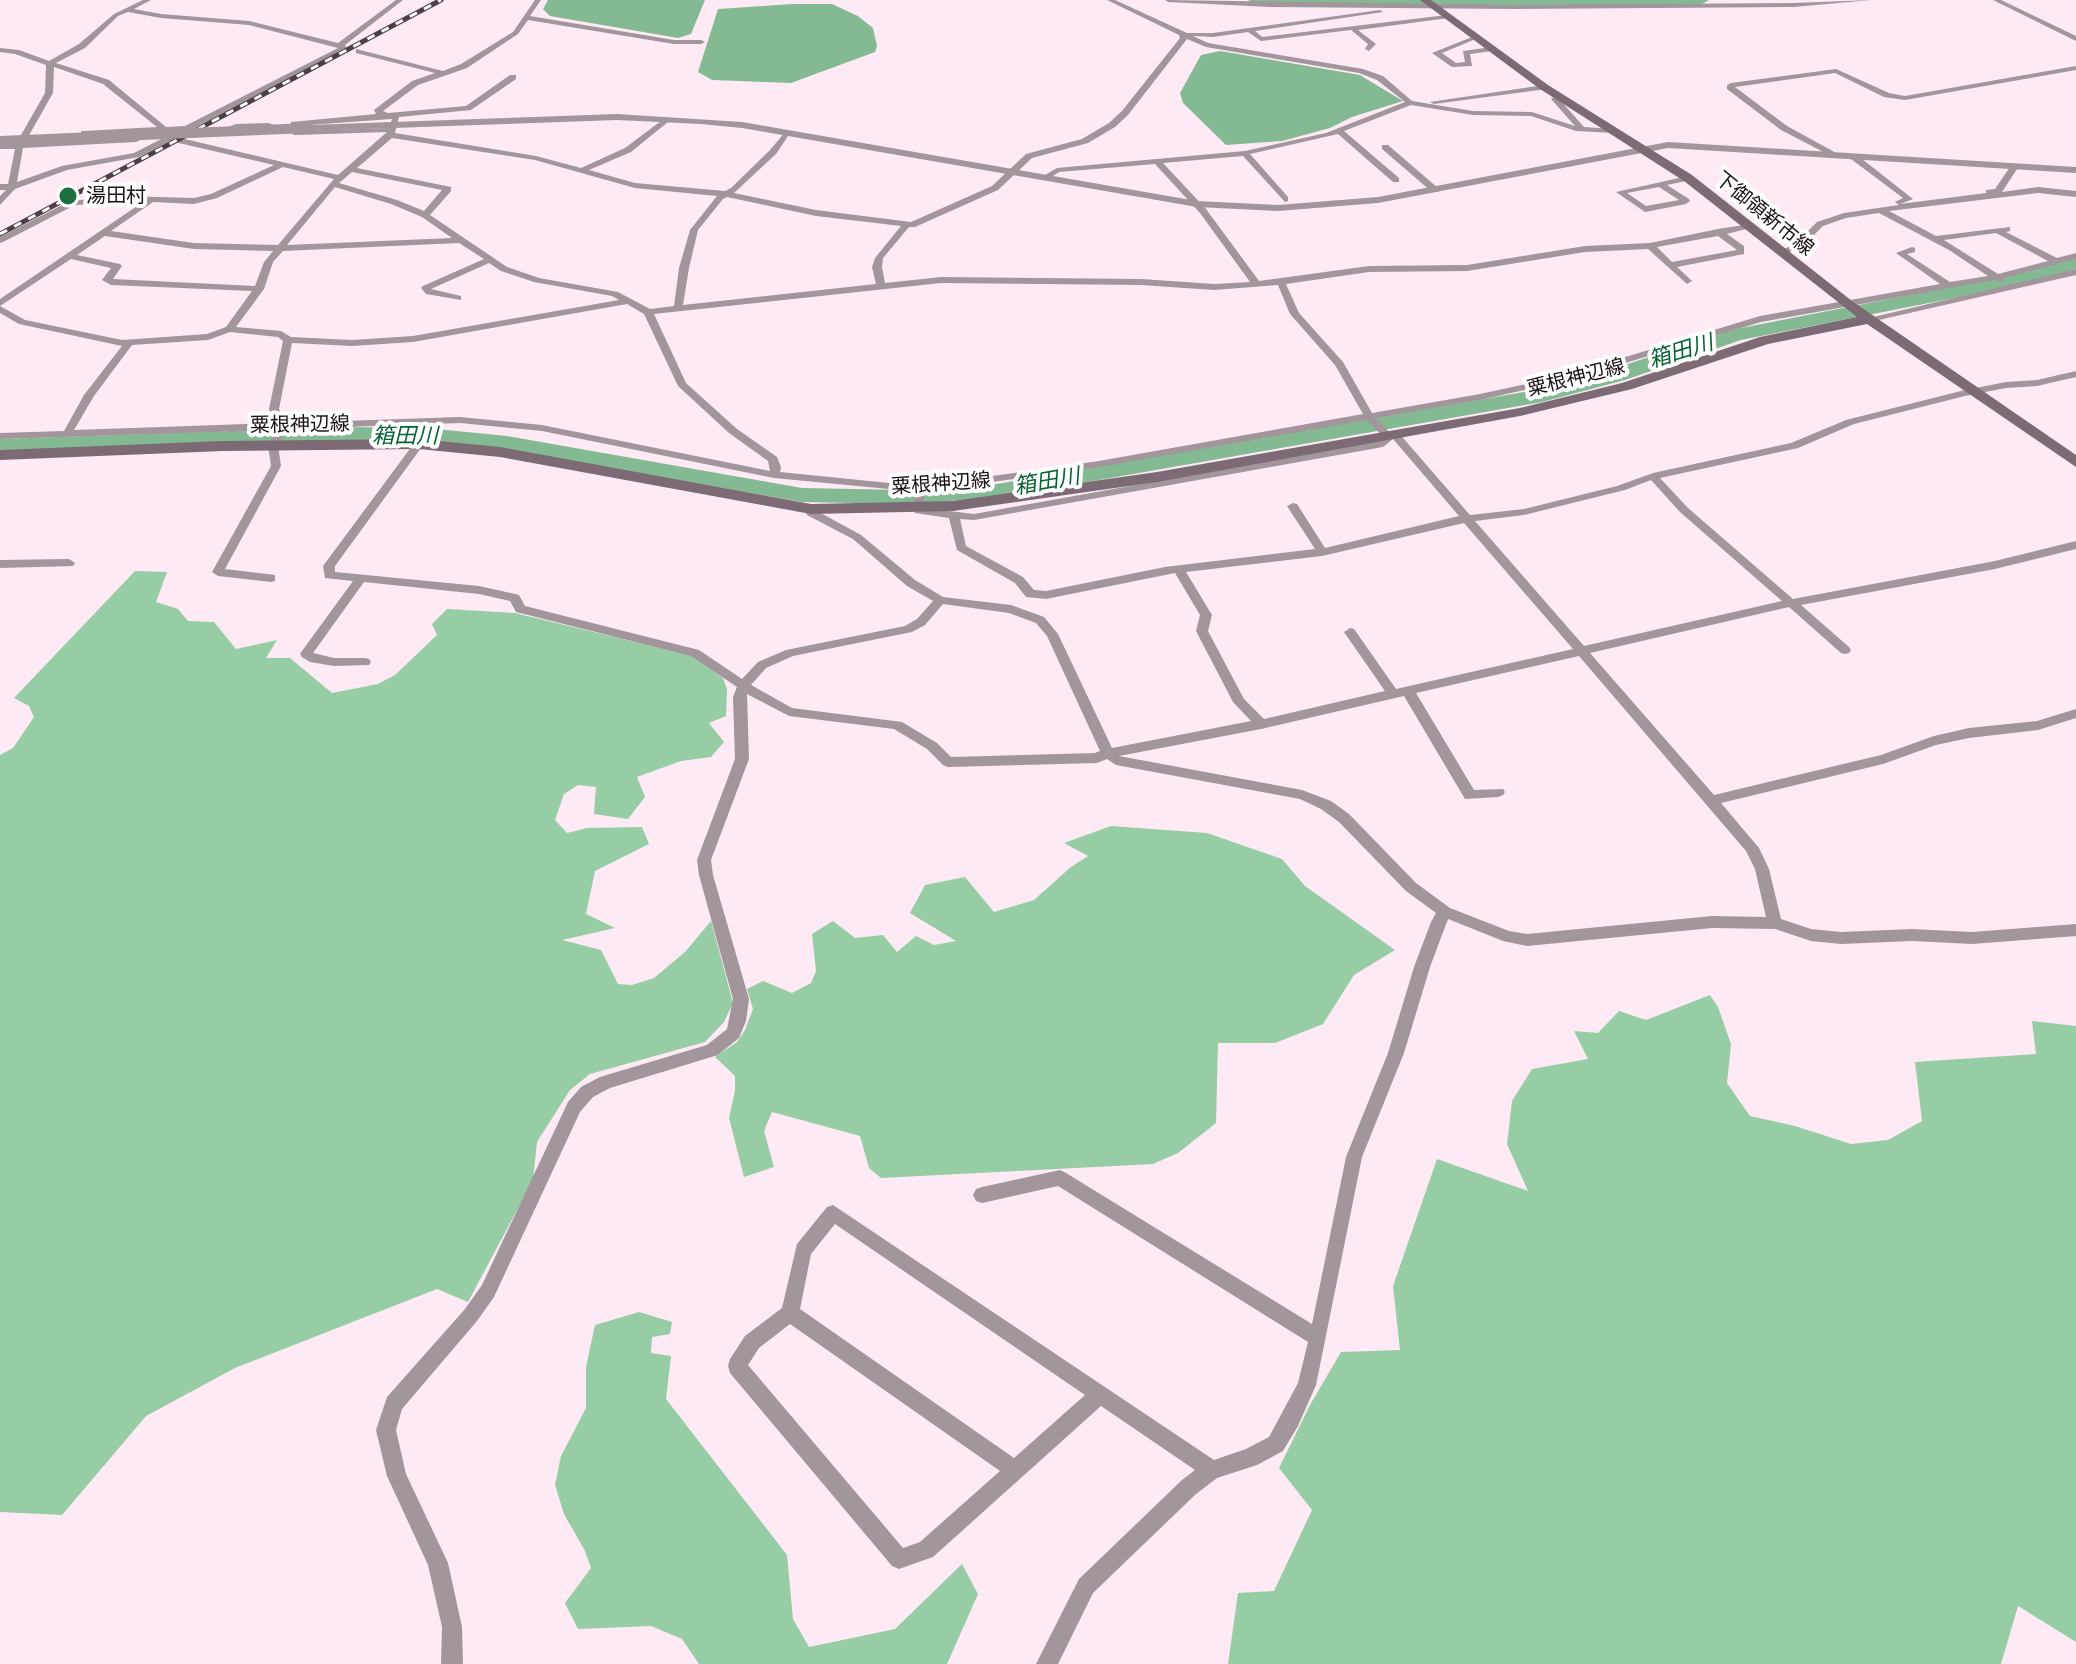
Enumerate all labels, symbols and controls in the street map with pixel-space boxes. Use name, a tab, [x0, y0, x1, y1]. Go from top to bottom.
street label: 下御領新市線	[1710, 167, 1818, 261]
place label: 湯田村	[86, 184, 146, 208]
marker: 湯田村	[57, 185, 79, 207]
water label: 箱田川	[1646, 330, 1716, 374]
street label: 粟根神辺線	[1525, 354, 1627, 402]
street label: 粟根神辺線	[250, 412, 350, 438]
water label: 箱田川	[372, 424, 438, 450]
water label: 箱田川	[1012, 463, 1082, 501]
street label: 粟根神辺線	[890, 469, 992, 499]

